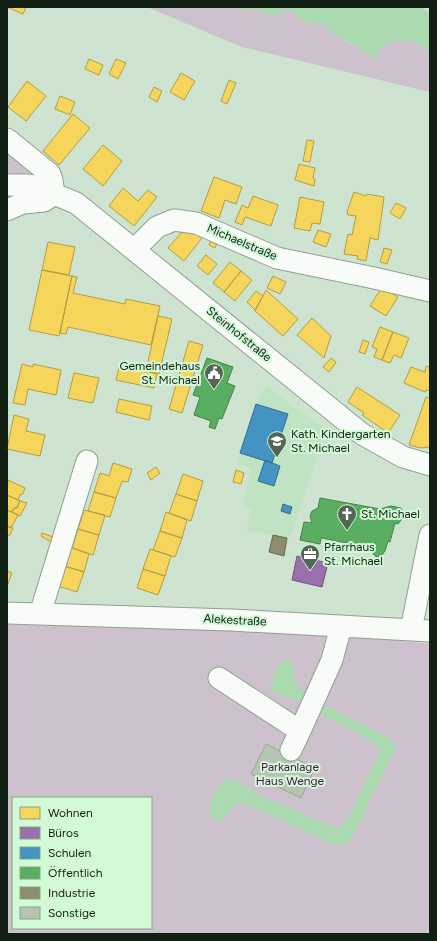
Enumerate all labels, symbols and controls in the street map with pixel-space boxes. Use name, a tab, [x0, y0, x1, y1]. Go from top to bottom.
street label: Michaelstraße	[205, 221, 280, 263]
street label: Steinhofstraße	[204, 304, 275, 365]
place label: Gemeindehaus St. Michael	[119, 359, 200, 387]
public building icon: Gemeindehaus St. Michael	[203, 362, 225, 390]
place label: Kath. Kindergarten St. Michael	[291, 427, 391, 455]
school or university icon: Kath. Kindergarten St. Michael	[266, 430, 288, 458]
church icon: St. Michael	[336, 503, 358, 531]
place label: St. Michael	[361, 507, 420, 521]
place label: Pfarrhaus St. Michael	[324, 540, 383, 568]
office icon: Pfarrhaus St. Michael	[299, 543, 321, 571]
street label: Alekestraße	[203, 611, 267, 629]
park label: Parkanlage Haus Wenge	[256, 760, 325, 788]
legend	[12, 797, 152, 929]
text: Wohnen	[48, 806, 93, 820]
text: Büros	[48, 826, 79, 840]
text: Schulen	[48, 846, 91, 860]
text: Öffentlich	[48, 866, 103, 880]
text: Industrie	[48, 886, 96, 900]
text: Sonstige	[48, 906, 96, 920]

